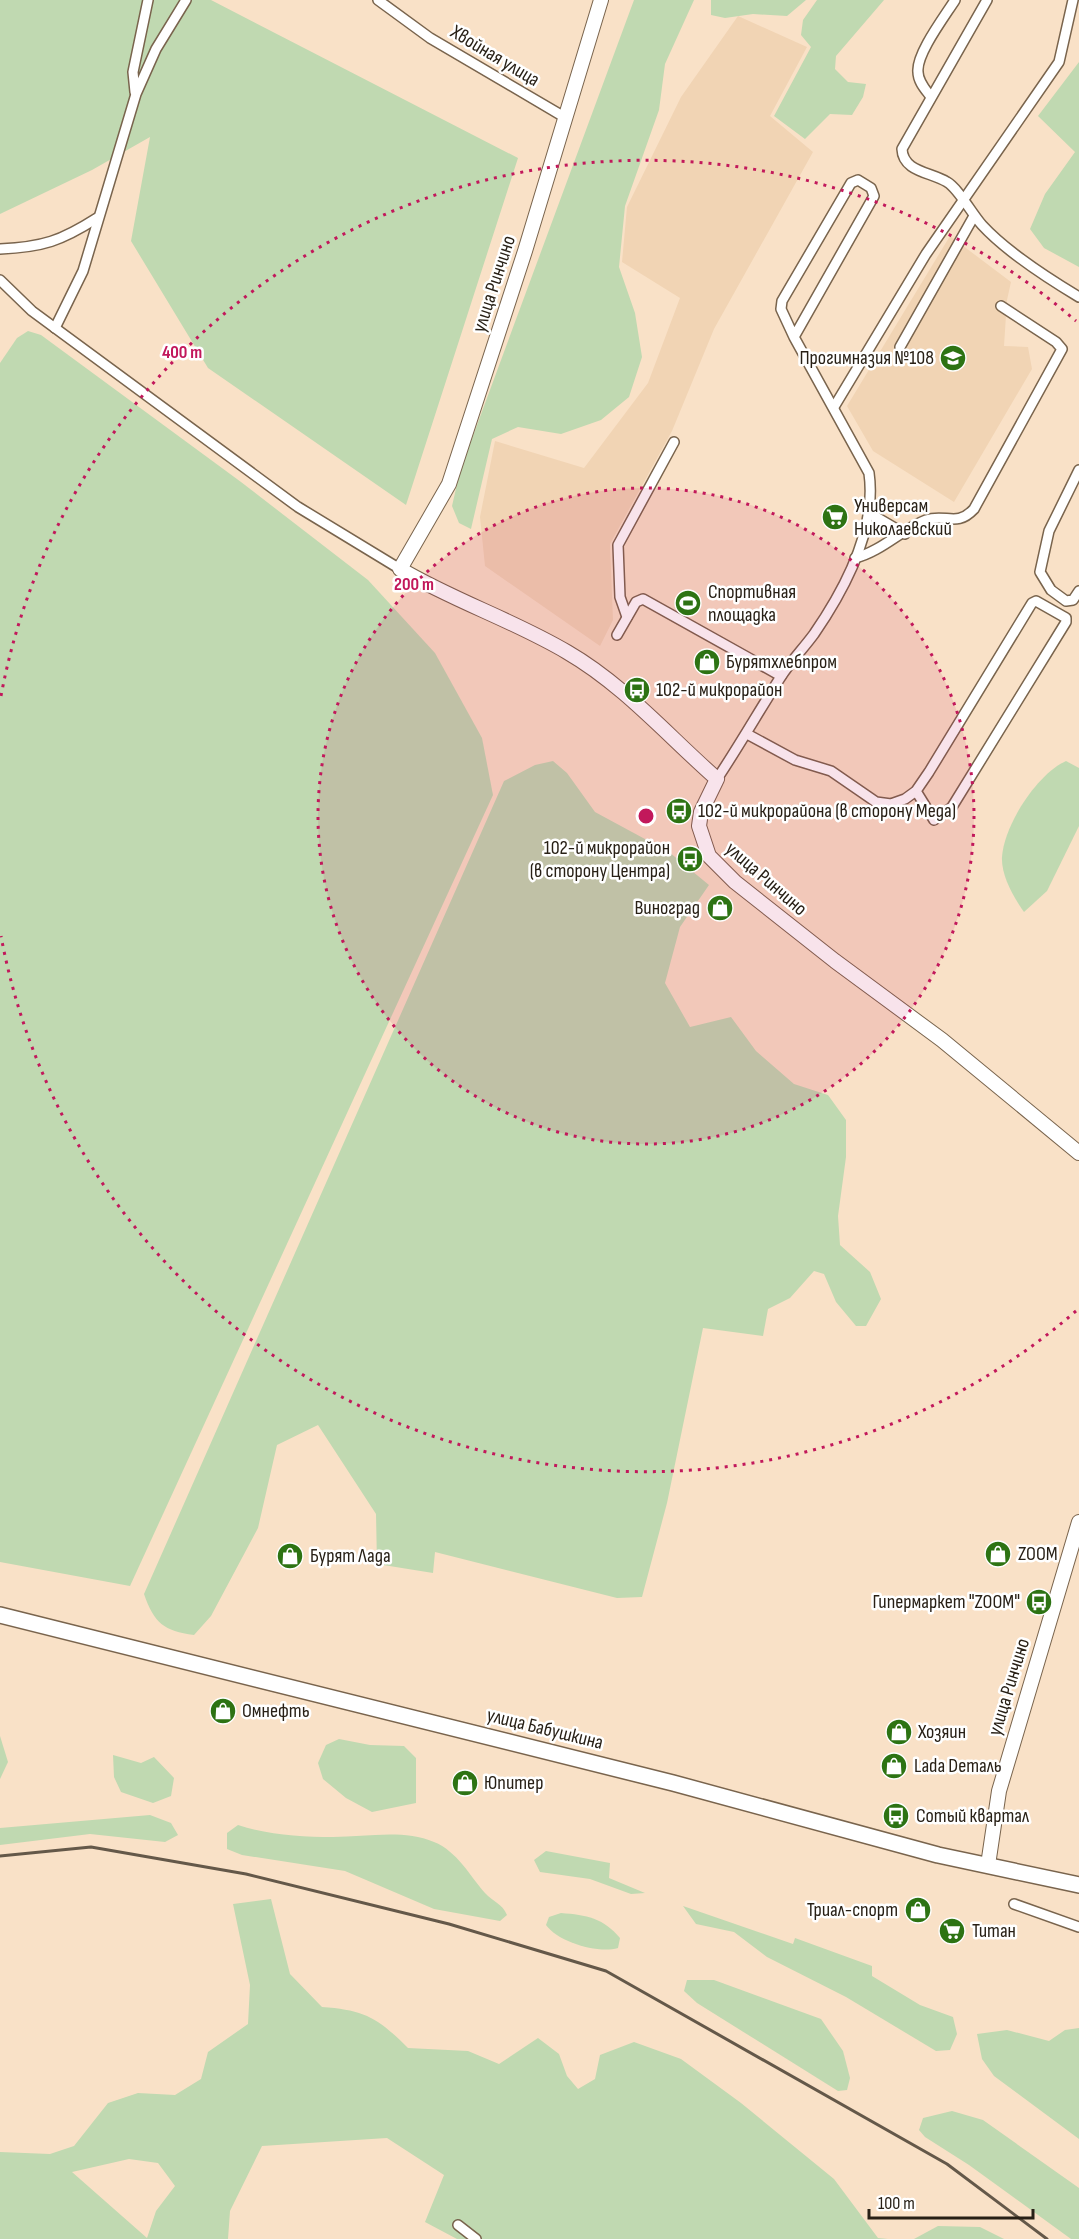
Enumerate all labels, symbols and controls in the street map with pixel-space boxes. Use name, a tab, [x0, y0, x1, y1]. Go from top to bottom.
street label: Хвойная улица	[445, 20, 544, 92]
street label: улица Ринчино	[467, 233, 521, 335]
text: 400 m	[162, 342, 202, 363]
school or university icon: Прогимназия №108	[938, 343, 968, 373]
place label: Прогимназия №108	[799, 346, 934, 370]
place label: Универсам Николаевский	[854, 494, 952, 541]
supermarket icon: Универсам Николаевский	[820, 502, 850, 532]
text: 200 m	[394, 574, 434, 595]
place label: Спортивная площадка	[708, 580, 796, 627]
sports icon: Спортивная площадка	[673, 588, 703, 618]
shop icon: Бурятхлебпром	[692, 647, 722, 677]
place label: Бурятхлебпром	[726, 650, 837, 674]
bus stop icon: 102-й микрорайон	[622, 675, 652, 705]
place label: 102-й микрорайон	[656, 678, 782, 702]
bus stop icon: 102-й микрорайона (в сторону Меда)	[664, 796, 694, 826]
place label: 102-й микрорайона (в сторону Меда)	[698, 799, 956, 823]
centre of rings	[636, 806, 656, 826]
place label: 102-й микрорайон (в сторону Центра)	[530, 836, 670, 883]
street label: улица Ринчино	[720, 837, 812, 921]
bus stop icon: 102-й микрорайон (в сторону Центра)	[675, 844, 705, 874]
shop icon: Виноград	[705, 893, 735, 923]
place label: Виноград	[634, 896, 700, 920]
shop icon: ZOOM	[983, 1539, 1013, 1569]
shop icon: Бурят Лада	[275, 1541, 305, 1571]
place label: ZOOM	[1018, 1542, 1058, 1566]
place label: Бурят Лада	[310, 1544, 391, 1568]
bus stop icon: Гипермаркет "ZOOM"	[1024, 1587, 1054, 1617]
place label: Гипермаркет "ZOOM"	[873, 1590, 1020, 1614]
street label: улица Ринчино	[983, 1635, 1035, 1739]
shop icon: Омнефть	[208, 1696, 238, 1726]
place label: Омнефть	[242, 1699, 310, 1723]
street label: улица Бабушкина	[484, 1703, 606, 1755]
shop icon: Хозяин	[884, 1717, 914, 1747]
place label: Хозяин	[917, 1720, 966, 1744]
shop icon: Lada Dеталь	[879, 1751, 909, 1781]
place label: Lada Dеталь	[914, 1754, 1002, 1778]
shop icon: Юпитер	[450, 1768, 480, 1798]
place label: Юпитер	[484, 1771, 543, 1795]
bus stop icon: Сотый квартал	[881, 1801, 911, 1831]
place label: Сотый квартал	[916, 1804, 1029, 1828]
shop icon: Триал-спорт	[903, 1895, 933, 1925]
place label: Триал-спорт	[807, 1898, 898, 1922]
supermarket icon: Титан	[937, 1916, 967, 1946]
place label: Титан	[972, 1919, 1016, 1943]
scale bar	[869, 2182, 1032, 2220]
text: 100 m	[878, 2193, 915, 2214]

